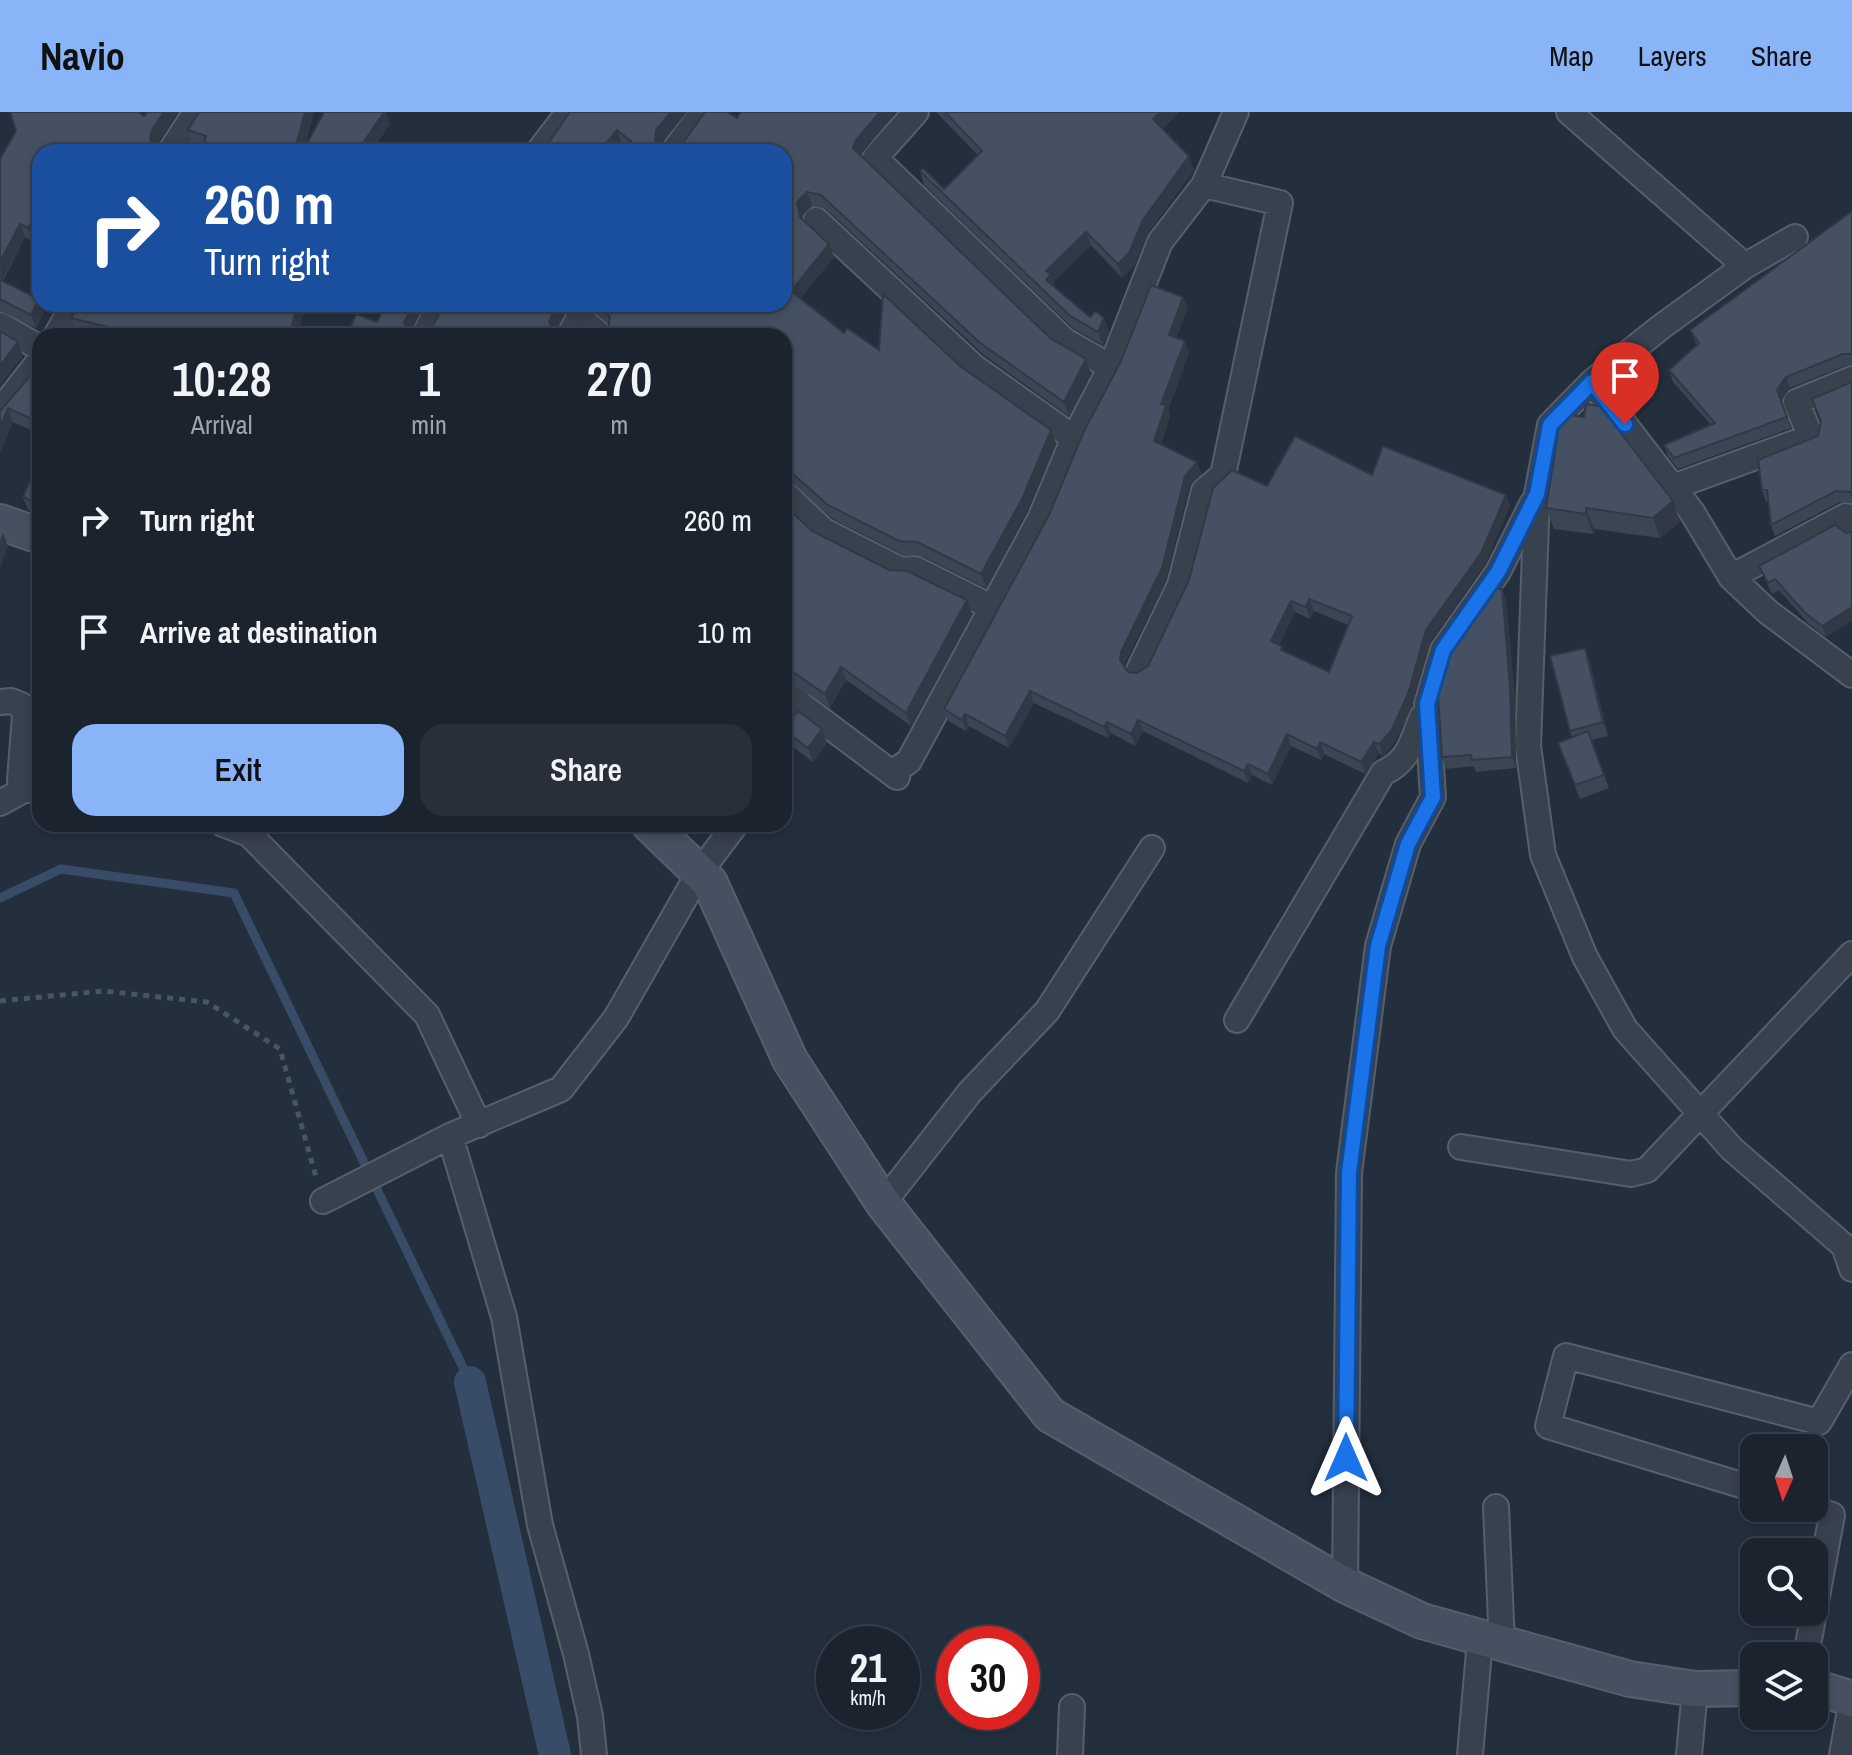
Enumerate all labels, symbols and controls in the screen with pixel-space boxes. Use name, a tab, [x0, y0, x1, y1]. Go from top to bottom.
text: Navio	[40, 31, 125, 82]
text: Map	[1549, 37, 1594, 75]
text: Layers	[1638, 37, 1707, 75]
text: Share	[1751, 37, 1812, 75]
text: 260 m	[204, 166, 334, 241]
icon: right	[72, 176, 176, 280]
text: Turn right	[204, 238, 329, 286]
pin	[1591, 342, 1659, 424]
text: 10:28	[172, 346, 272, 411]
text: 1	[418, 346, 440, 411]
text: 270	[587, 346, 652, 411]
icon: arrive	[1603, 354, 1647, 398]
text: Arrival	[191, 407, 252, 442]
text: min	[411, 407, 447, 442]
text: m	[611, 407, 628, 442]
icon: right	[72, 498, 116, 542]
text: Turn right	[140, 500, 254, 540]
text: 260 m	[684, 500, 752, 540]
icon: arrive	[72, 610, 116, 654]
text: Arrive at destination	[140, 612, 378, 652]
text: 10 m	[697, 612, 752, 652]
button: Exit	[72, 724, 404, 816]
button: Share	[420, 724, 752, 816]
position arrow	[1304, 1416, 1388, 1500]
north arrow	[1740, 1434, 1828, 1522]
map controls	[1740, 1434, 1828, 1730]
button: search	[1740, 1538, 1828, 1626]
speed limit sign: 30	[936, 1626, 1040, 1730]
text: 21	[850, 1641, 886, 1694]
button: layers	[1740, 1642, 1828, 1730]
text: km/h	[850, 1684, 886, 1711]

